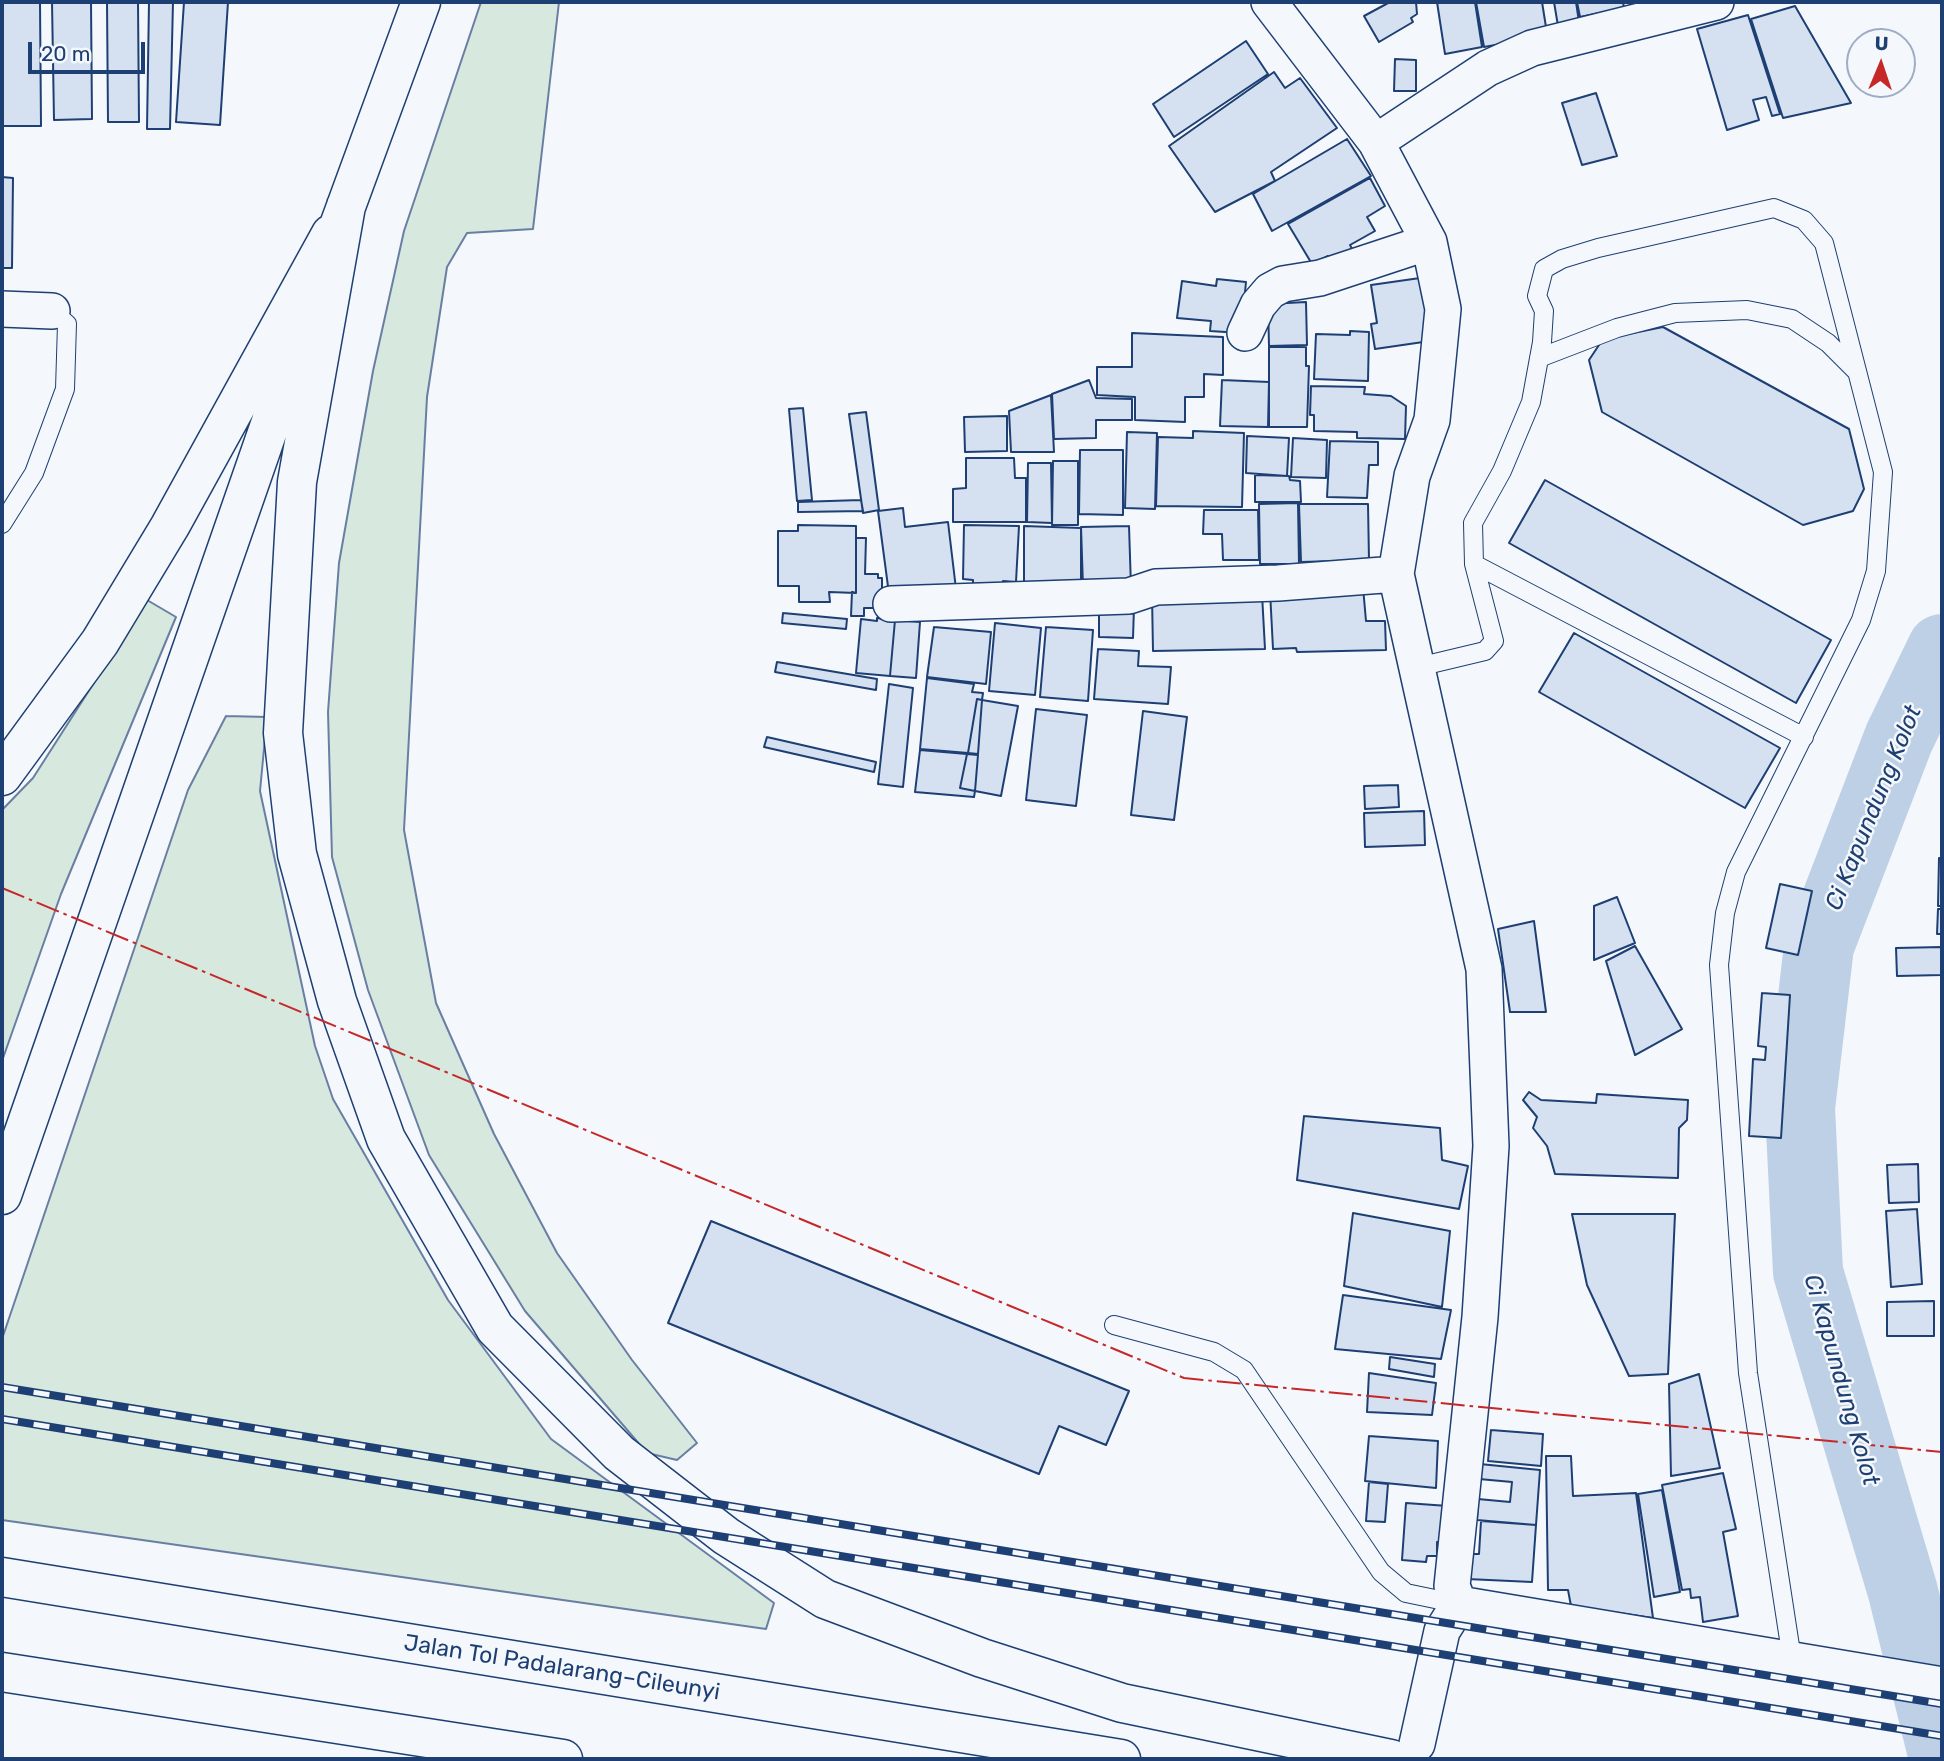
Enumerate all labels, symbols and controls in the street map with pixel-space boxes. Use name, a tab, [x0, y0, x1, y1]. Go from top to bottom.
scale bar	[32, 28, 149, 72]
north arrow	[1846, 28, 1916, 98]
text: U	[1874, 32, 1889, 55]
text: 20 m	[41, 41, 90, 66]
water label: Ci Kapundung Kolot	[1820, 701, 1928, 915]
water label: Ci Kapundung Kolot	[1797, 1271, 1885, 1489]
street label: Jalan Tol Padalarang–Cileunyi	[402, 1629, 722, 1707]

